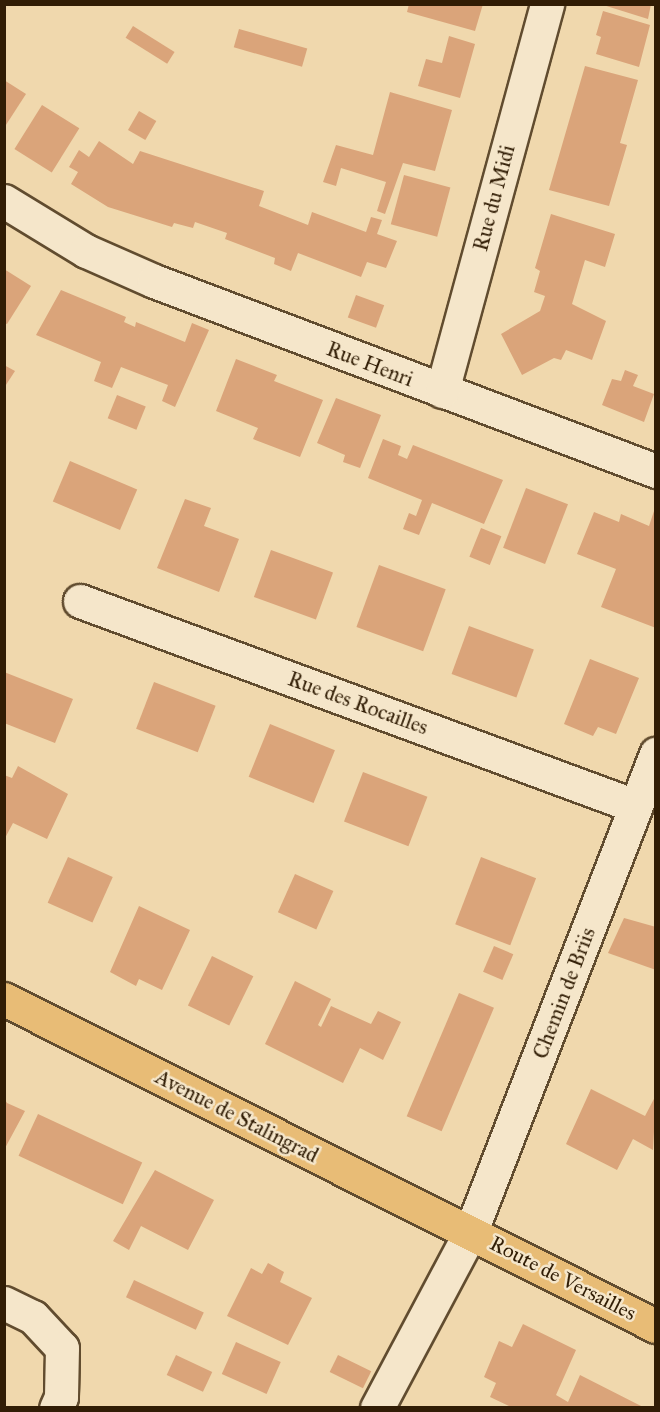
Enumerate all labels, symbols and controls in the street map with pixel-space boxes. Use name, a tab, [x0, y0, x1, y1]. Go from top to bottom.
street label: Rue du Midi	[468, 142, 520, 254]
street label: Rue Henri	[323, 336, 417, 392]
street label: Rue des Rocailles	[285, 666, 431, 740]
street label: Chemin de Briis	[527, 924, 601, 1062]
street label: Avenue de Stalingrad	[151, 1064, 323, 1168]
street label: Route de Versailles	[486, 1230, 640, 1326]

